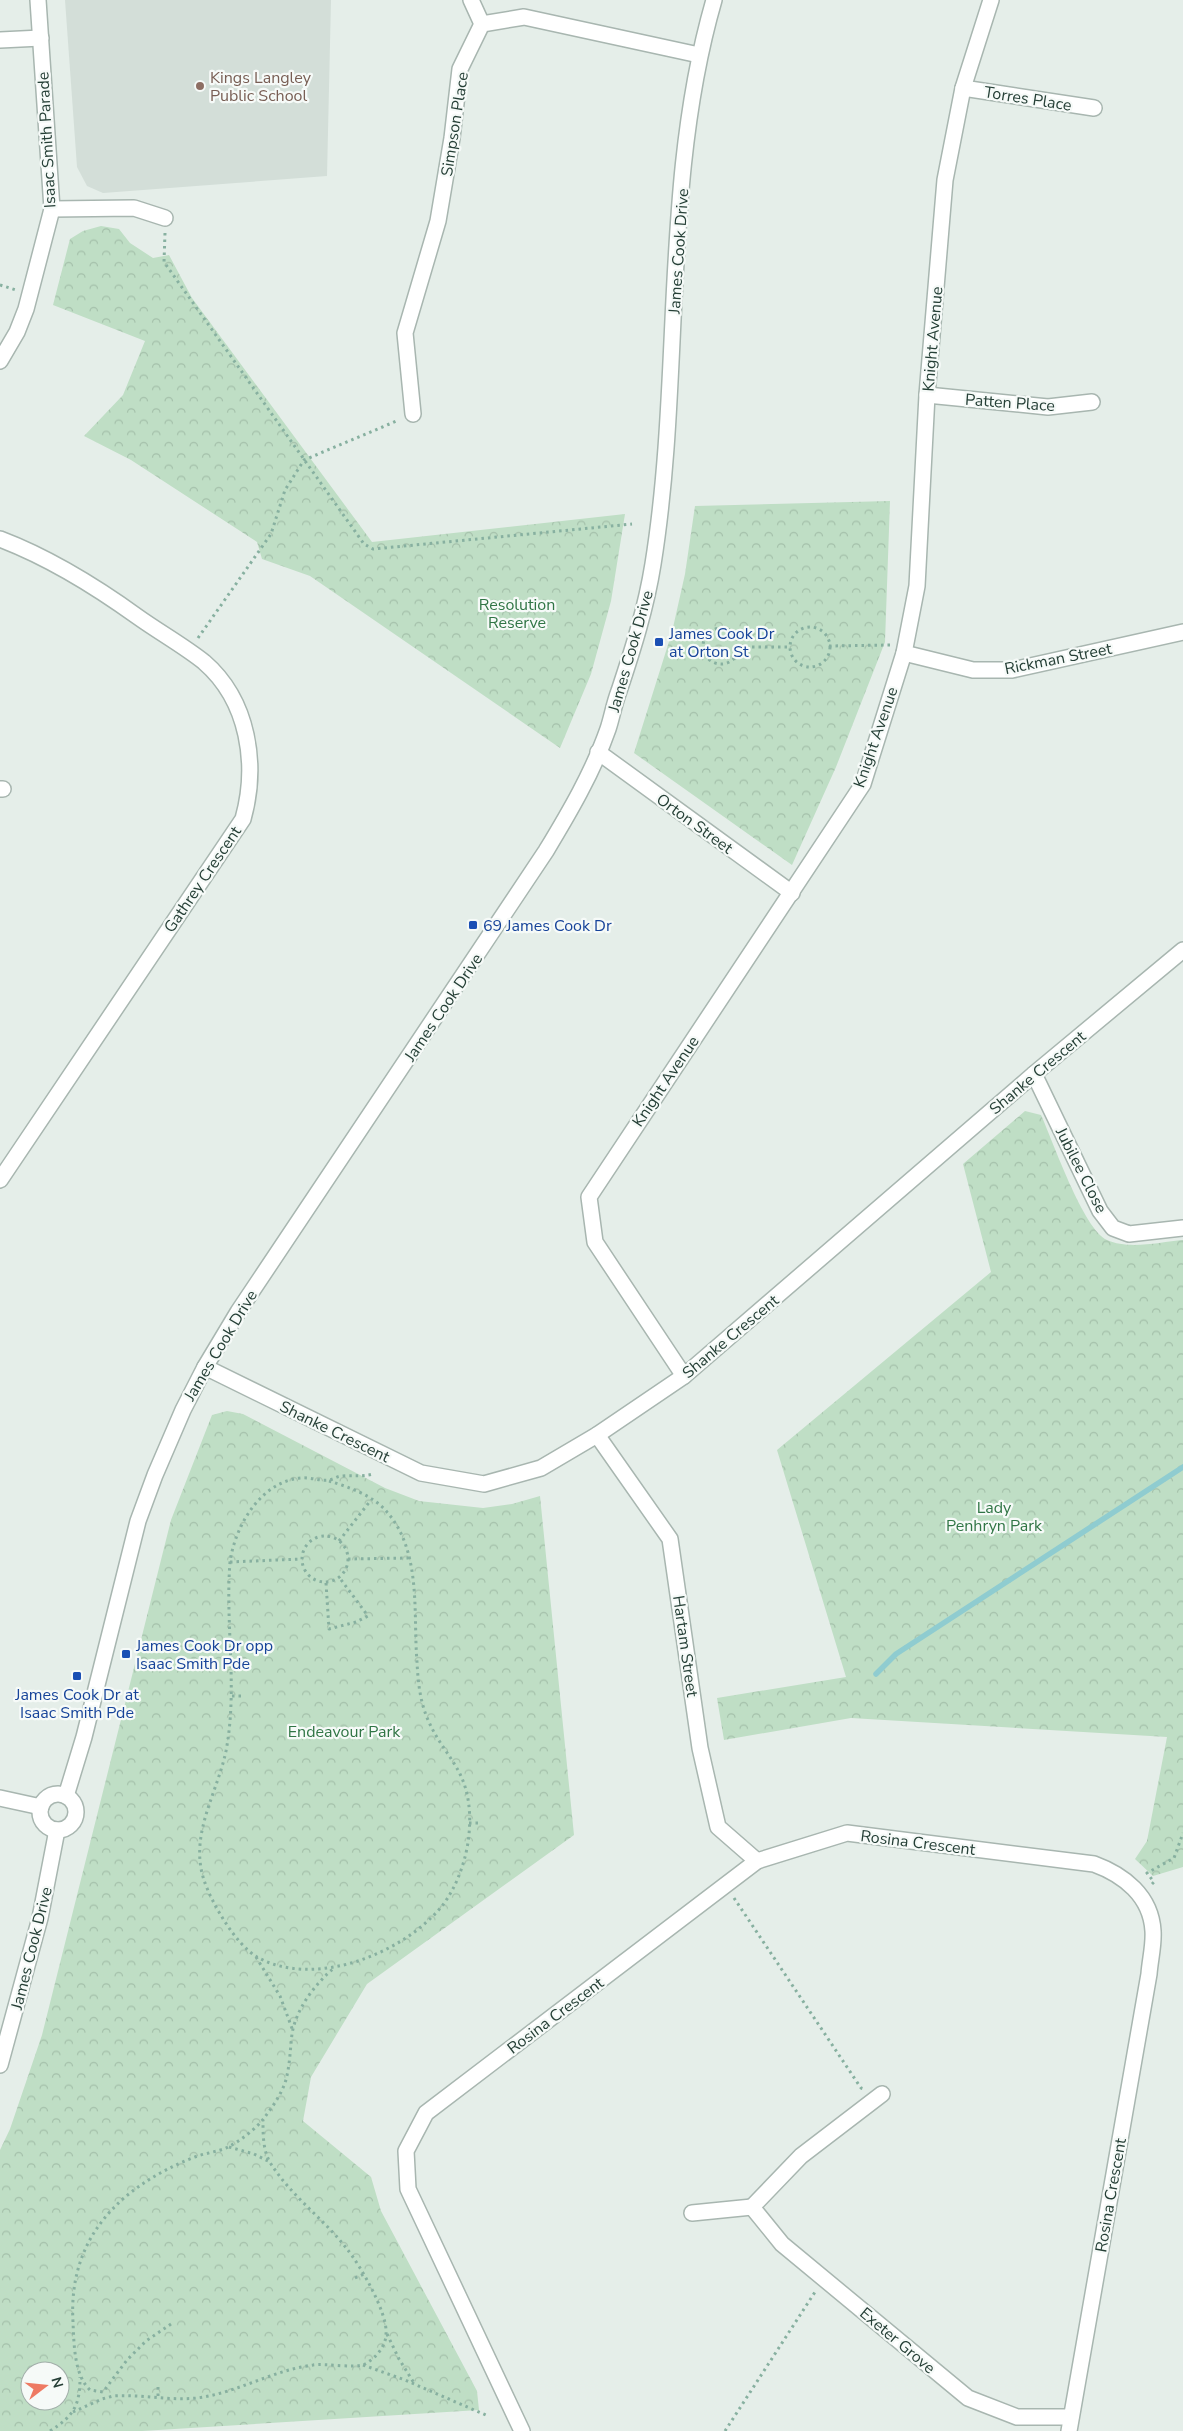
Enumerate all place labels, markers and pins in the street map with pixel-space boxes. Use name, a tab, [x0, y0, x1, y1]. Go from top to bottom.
place label: Kings Langley Public School	[210, 67, 312, 107]
marker: Kings Langley Public School	[194, 80, 206, 92]
place label: James Cook Dr at Orton St	[668, 623, 775, 663]
marker: James Cook Dr at Orton St	[653, 636, 665, 648]
place label: 69 James Cook Dr	[483, 915, 612, 937]
marker: 69 James Cook Dr	[467, 919, 479, 931]
place label: James Cook Dr opp Isaac Smith Pde	[135, 1635, 273, 1675]
marker: James Cook Dr opp Isaac Smith Pde	[120, 1648, 132, 1660]
marker: James Cook Dr at Isaac Smith Pde	[71, 1670, 83, 1682]
place label: James Cook Dr at Isaac Smith Pde	[14, 1684, 139, 1724]

